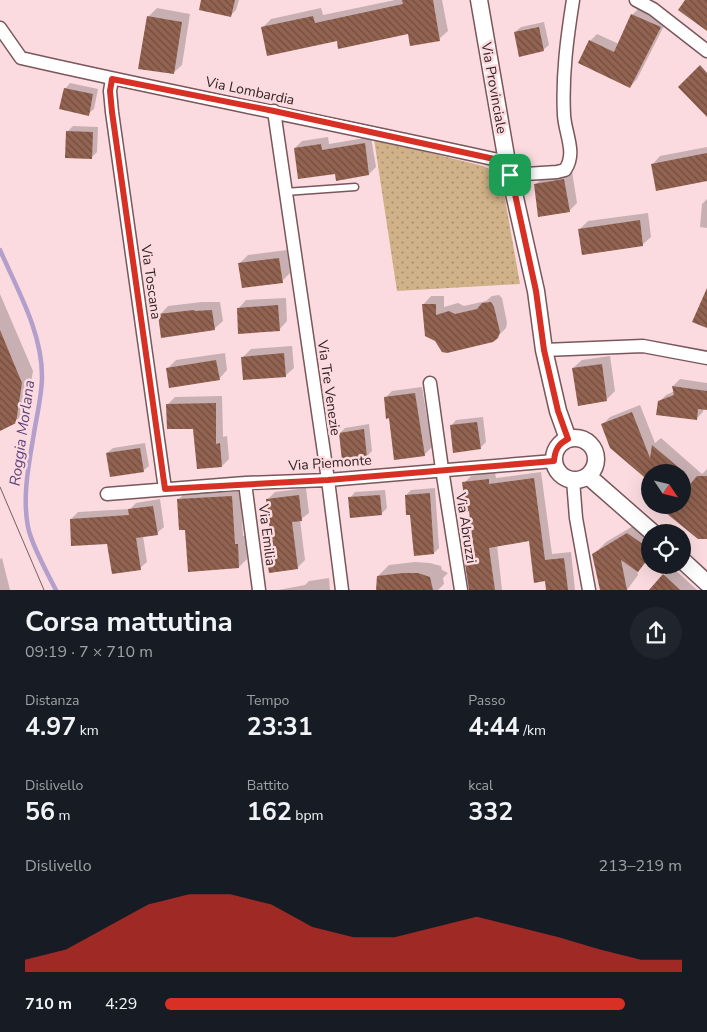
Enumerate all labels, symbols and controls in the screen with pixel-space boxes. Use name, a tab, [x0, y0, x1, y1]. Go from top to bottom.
street label: Via Provinciale	[476, 40, 511, 135]
street label: Via Lombardia	[203, 72, 296, 110]
pin	[489, 154, 531, 196]
icon: arrive	[496, 161, 524, 189]
street label: Via Toscana	[136, 243, 166, 320]
street label: Via Tre Venezie	[313, 338, 345, 437]
water label: Roggia Morlana	[5, 379, 39, 487]
street label: Via Piemonte	[287, 451, 372, 475]
north arrow	[641, 464, 691, 514]
map controls	[641, 464, 691, 574]
street label: Via Abruzzi	[451, 490, 481, 565]
street label: Via Emilia	[254, 502, 280, 567]
button: locate	[641, 524, 691, 574]
text: Corsa mattutina	[25, 603, 233, 641]
button: share	[630, 607, 682, 659]
text: 09:19 · 7 × 710 m	[25, 641, 153, 663]
text: Distanza	[25, 691, 79, 710]
text: Tempo	[247, 691, 289, 710]
text: Passo	[468, 691, 506, 710]
text: 4.97	[25, 710, 76, 744]
text: 23:31	[247, 710, 313, 744]
text: 4:44	[468, 710, 520, 744]
text: km	[76, 721, 99, 740]
text: /km	[520, 721, 546, 740]
text: Dislivello	[25, 776, 83, 795]
text: Battito	[247, 776, 289, 795]
text: kcal	[468, 776, 493, 795]
text: 56	[25, 795, 55, 829]
text: 162	[247, 795, 292, 829]
text: 332	[468, 795, 513, 829]
text: m	[55, 806, 71, 825]
text: bpm	[292, 806, 324, 825]
text: Dislivello	[25, 855, 92, 877]
text: 213–219 m	[599, 855, 682, 877]
text: 710 m	[25, 993, 72, 1015]
text: 4:29	[105, 993, 137, 1015]

